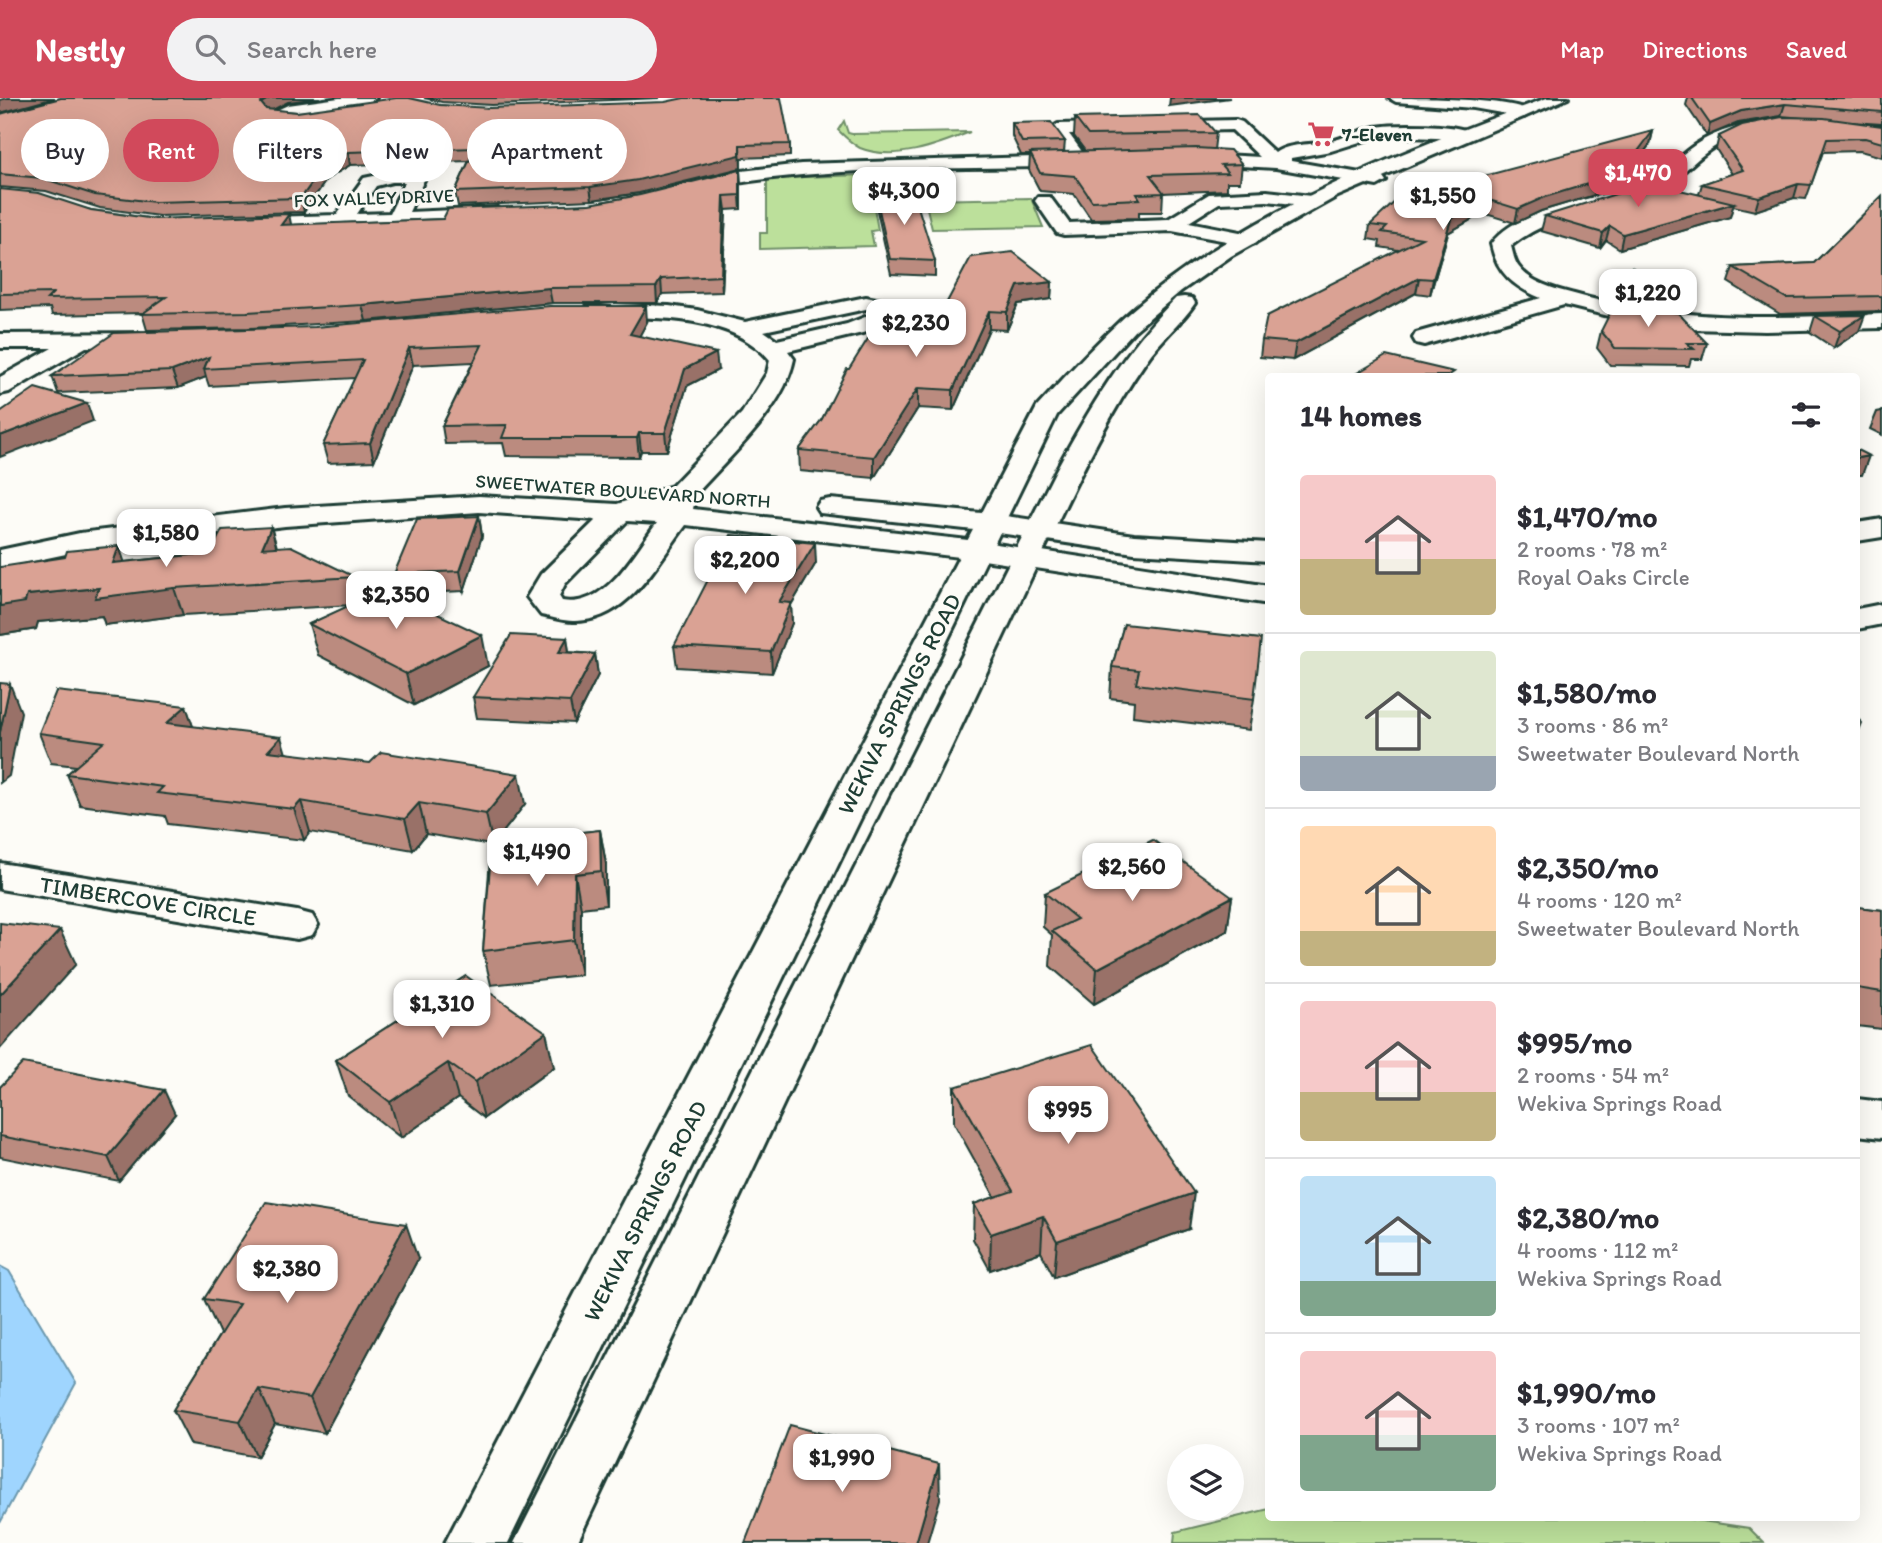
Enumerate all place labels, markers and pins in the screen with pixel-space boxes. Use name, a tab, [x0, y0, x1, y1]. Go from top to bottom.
supermarket icon: 7-Eleven	[1306, 119, 1336, 149]
place label: 7-Eleven	[1341, 123, 1413, 146]
pin: $1,470	[1581, 150, 1695, 209]
pin: $4,300	[847, 167, 961, 227]
pin: $1,550	[1386, 172, 1500, 232]
pin: $1,220	[1591, 270, 1705, 329]
pin: $2,230	[859, 300, 973, 359]
pin: $1,580	[109, 510, 223, 569]
pin: $2,200	[688, 536, 802, 596]
pin: $2,350	[339, 572, 453, 631]
pin: $1,490	[480, 828, 594, 888]
pin: $2,560	[1075, 844, 1189, 903]
pin: $1,310	[385, 981, 499, 1040]
pin: $995	[1027, 1086, 1109, 1146]
pin: $2,380	[230, 1246, 344, 1305]
pin: $1,990	[785, 1434, 899, 1494]

